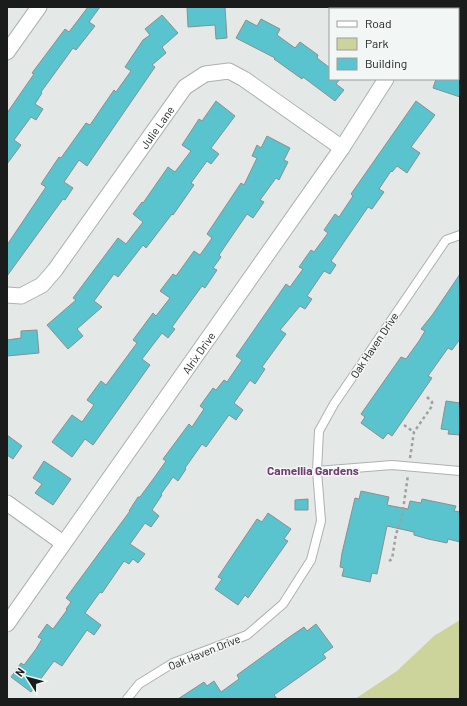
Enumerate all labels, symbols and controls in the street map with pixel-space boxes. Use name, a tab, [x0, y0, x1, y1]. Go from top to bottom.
legend	[329, 8, 459, 80]
text: Road	[365, 16, 392, 30]
text: Park	[365, 36, 389, 50]
text: Building	[365, 56, 407, 70]
street label: Julie Lane	[137, 103, 176, 151]
street label: Oak Haven Drive	[347, 310, 401, 380]
street label: Alrix Drive	[179, 329, 217, 376]
district label: Camellia Gardens	[267, 463, 359, 477]
street label: Oak Haven Drive	[166, 632, 242, 672]
north arrow	[8, 658, 48, 698]
text: N	[12, 665, 27, 679]

